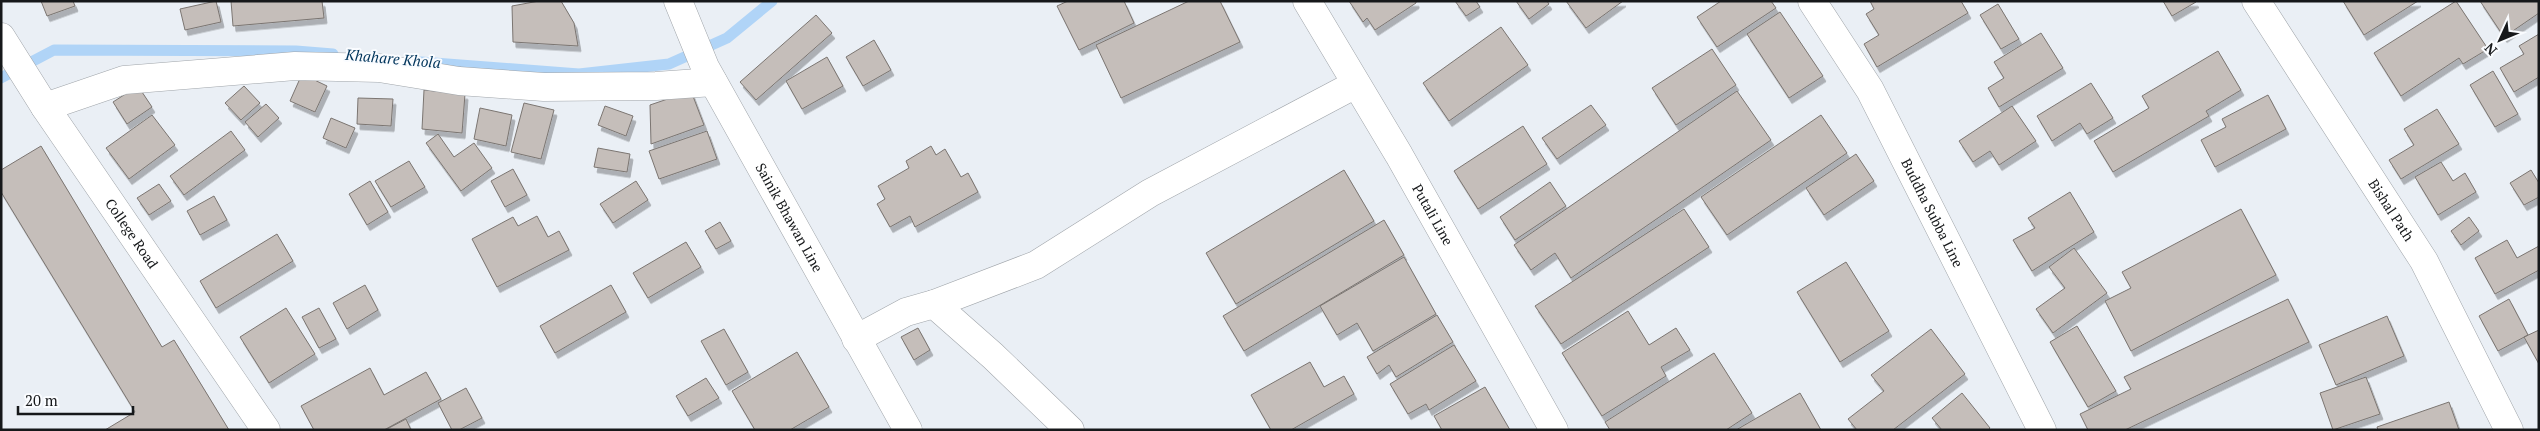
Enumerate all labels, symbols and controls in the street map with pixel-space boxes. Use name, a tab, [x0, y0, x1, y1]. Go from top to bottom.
north arrow	[2475, 15, 2525, 65]
text: N	[2480, 39, 2501, 60]
water label: Khahare Khola	[344, 44, 442, 72]
street label: Buddha Subba Line	[1897, 155, 1968, 270]
street label: Sainik Bhawan Line	[752, 160, 828, 275]
street label: Bishal Path	[2364, 175, 2419, 245]
street label: Putali Line	[1408, 180, 1458, 249]
street label: College Road	[101, 194, 163, 272]
scale bar	[18, 384, 132, 416]
text: 20 m	[25, 390, 58, 410]

